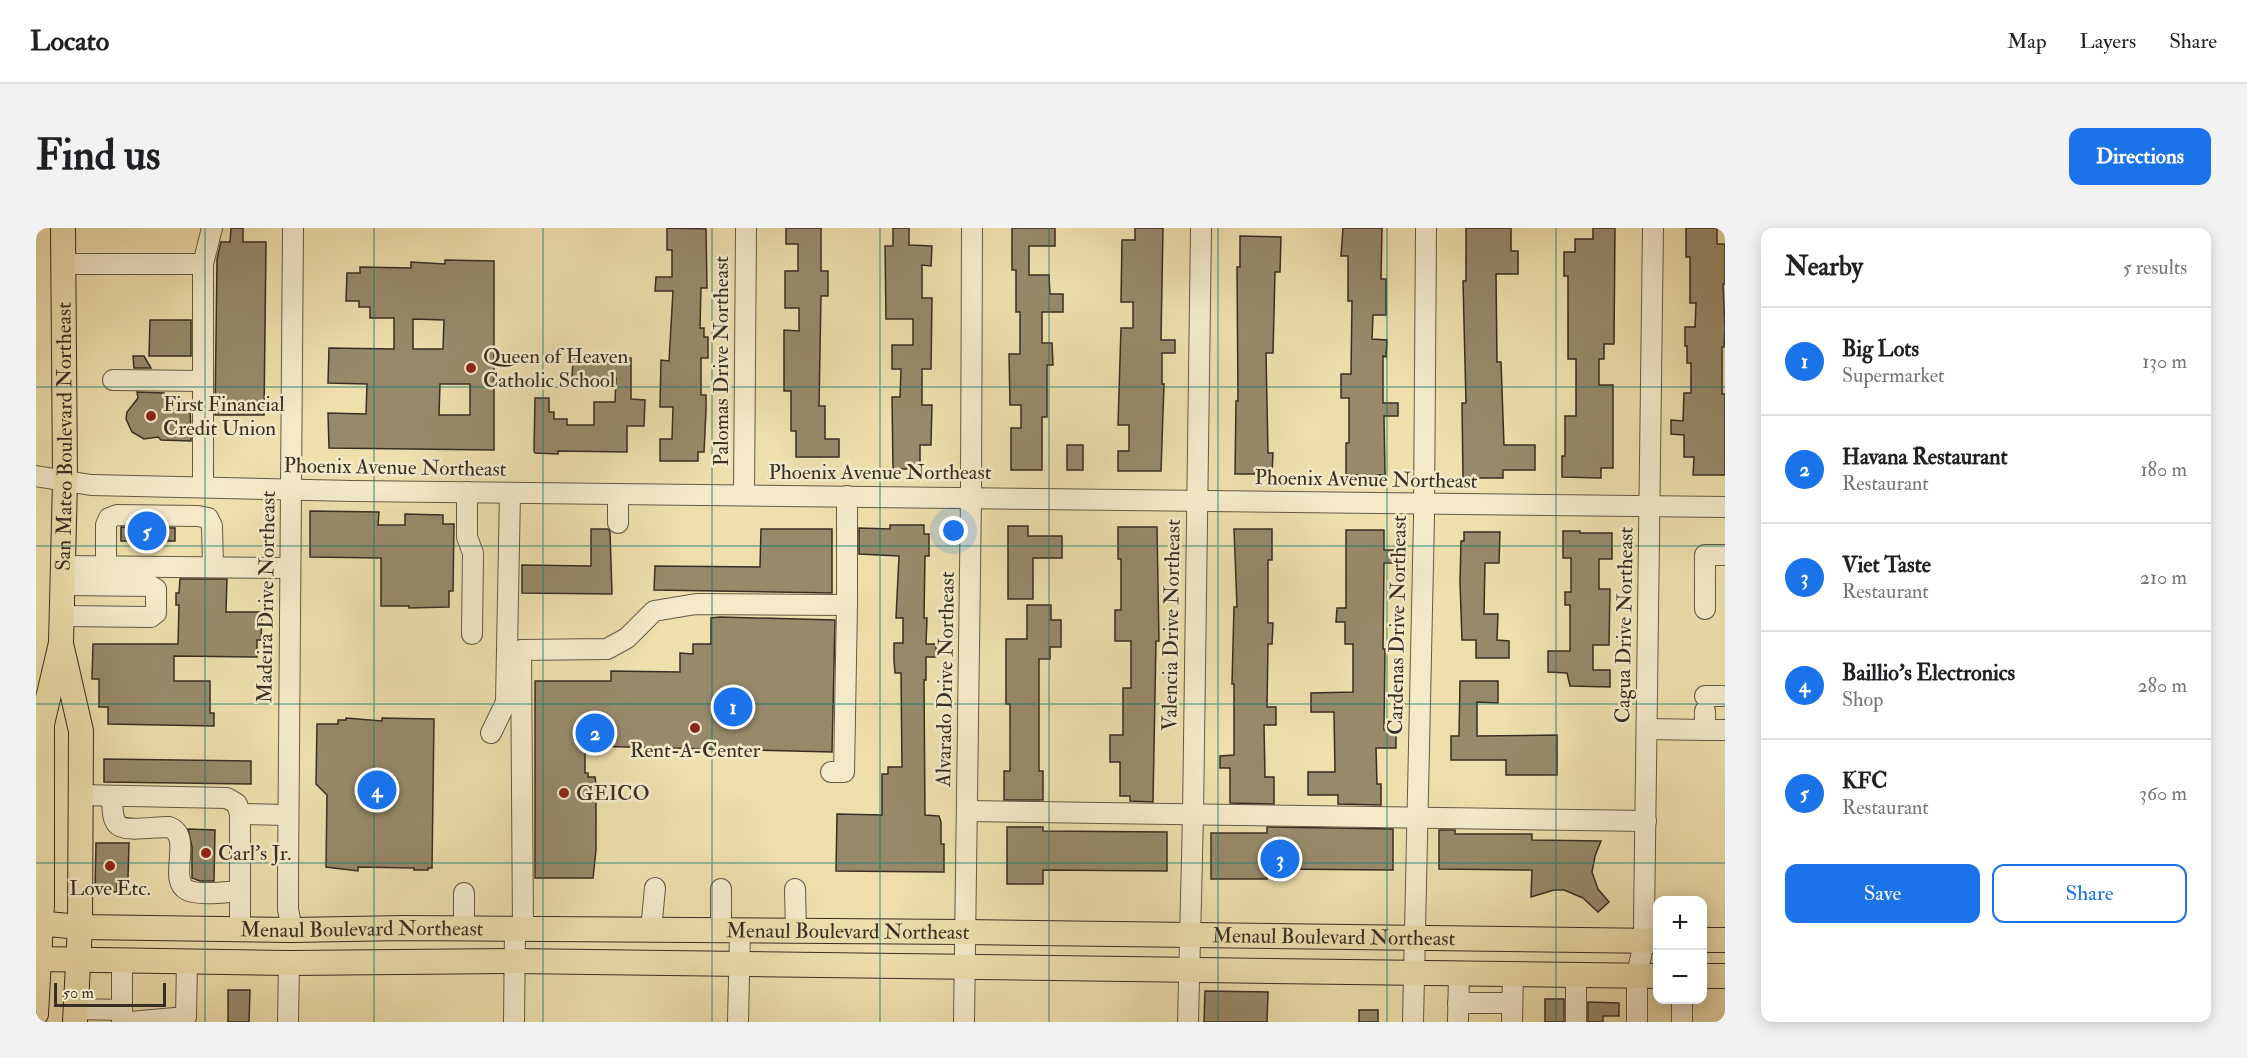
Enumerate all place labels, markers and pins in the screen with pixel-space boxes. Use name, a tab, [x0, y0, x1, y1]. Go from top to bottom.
place label: Queen of Heaven Catholic School	[483, 343, 628, 394]
marker: Queen of Heaven Catholic School	[464, 361, 478, 375]
place label: First Financial Credit Union	[163, 391, 285, 442]
marker: First Financial Credit Union	[144, 409, 158, 423]
pin: 5	[128, 508, 166, 554]
pin: 1	[714, 684, 752, 730]
pin: 2	[576, 710, 614, 756]
marker: Rent-A-Center	[688, 721, 702, 735]
place label: Rent-A-Center	[630, 737, 760, 764]
pin: 4	[358, 768, 396, 812]
place label: GEICO	[576, 780, 650, 807]
marker: GEICO	[557, 786, 571, 800]
pin: 3	[1260, 836, 1300, 882]
place label: Carl's Jr.	[218, 840, 291, 867]
marker: Carl's Jr.	[199, 846, 213, 860]
marker: Love Etc.	[103, 859, 117, 873]
place label: Love Etc.	[69, 875, 151, 902]

